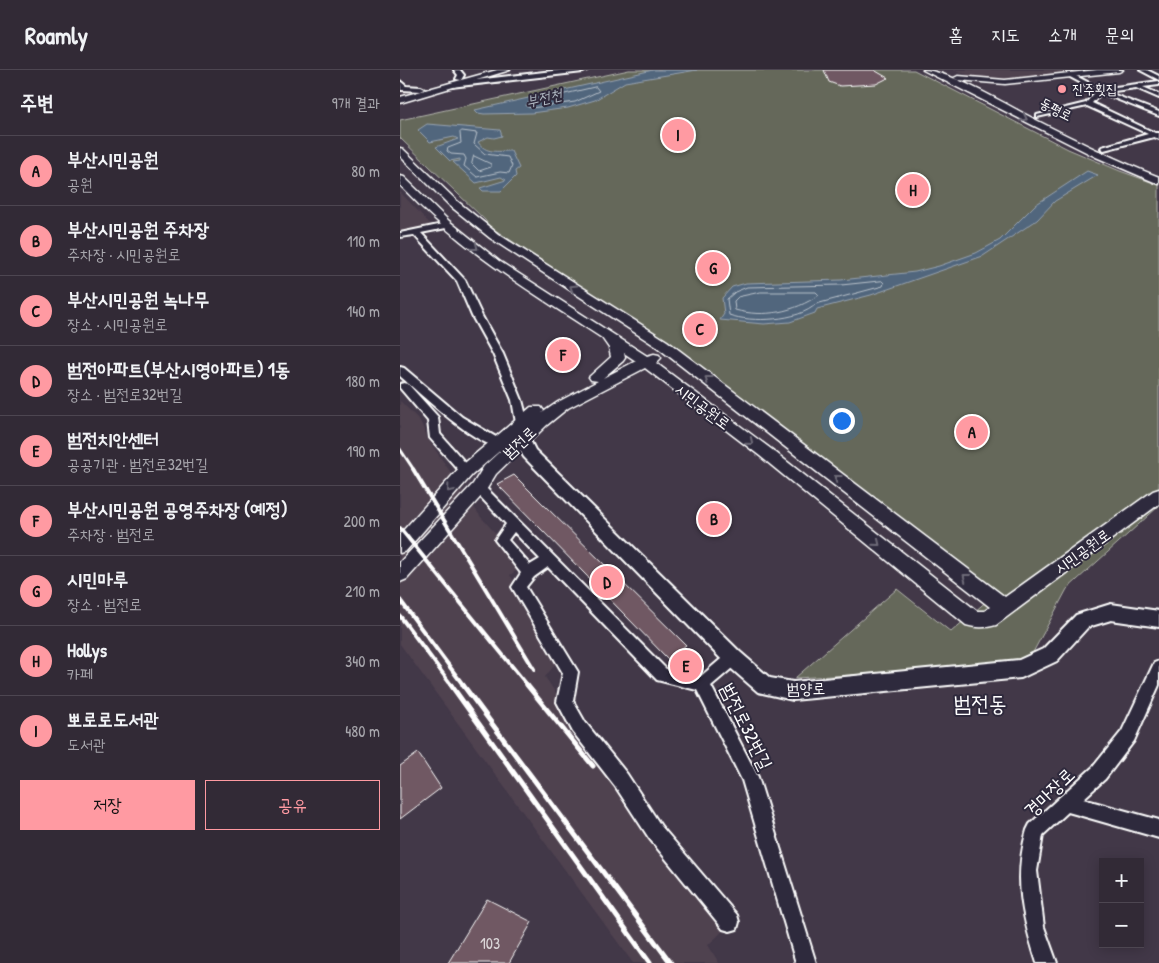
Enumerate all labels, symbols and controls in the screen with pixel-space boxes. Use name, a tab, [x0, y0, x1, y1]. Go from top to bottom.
text: Roamly	[25, 19, 88, 51]
text: 홈	[949, 22, 963, 47]
text: 지도	[991, 22, 1020, 47]
text: 소개	[1048, 22, 1077, 47]
text: 문의	[1105, 22, 1134, 47]
place label: 진주횟집	[1072, 79, 1117, 98]
water label: 부전천	[524, 83, 566, 112]
marker: 진주횟집	[1056, 83, 1068, 95]
text: 주변	[20, 88, 54, 117]
text: 9개 결과	[332, 92, 380, 114]
street label: 동평로	[1037, 92, 1076, 125]
one-way arrow	[1019, 112, 1028, 122]
pin: I	[662, 116, 694, 154]
text: 부산시민공원	[67, 146, 159, 172]
text: A	[32, 160, 40, 182]
text: 80 m	[351, 160, 380, 182]
pin: H	[897, 171, 929, 209]
text: 공원	[67, 173, 93, 195]
text: 부산시민공원 주차장	[67, 216, 209, 242]
text: B	[32, 230, 40, 252]
text: 110 m	[347, 230, 380, 252]
one-way arrow	[469, 241, 478, 249]
text: 주차장 · 시민공원로	[67, 243, 181, 265]
pin: G	[697, 249, 729, 287]
one-way arrow	[570, 285, 579, 294]
text: 부산시민공원 녹나무	[67, 286, 209, 312]
text: C	[32, 300, 40, 322]
text: 140 m	[346, 300, 380, 322]
pin: C	[684, 310, 716, 348]
text: 장소 · 시민공원로	[67, 313, 168, 335]
pin: F	[547, 336, 579, 374]
text: 범전아파트(부산시영아파트) 1동	[67, 356, 290, 382]
text: D	[32, 370, 40, 392]
text: 180 m	[346, 370, 380, 392]
one-way arrow	[705, 376, 714, 384]
street label: 시민공원로	[671, 378, 735, 434]
text: 장소 · 범전로32번길	[67, 383, 182, 405]
your location	[829, 408, 855, 434]
pin: A	[956, 413, 988, 451]
street label: 범전로	[497, 421, 541, 463]
text: 범전치안센터	[67, 426, 159, 452]
one-way arrow	[744, 436, 753, 444]
text: E	[32, 440, 40, 462]
text: 190 m	[347, 440, 380, 462]
text: 공공기관 · 범전로32번길	[67, 453, 208, 475]
one-way arrow	[834, 475, 843, 483]
one-way arrow	[448, 483, 456, 492]
text: 부산시민공원 공영주차장 (예정)	[67, 496, 288, 522]
pin: B	[698, 500, 730, 538]
text: F	[33, 510, 39, 532]
text: 200 m	[344, 510, 380, 532]
text: 주차장 · 범전로	[67, 523, 155, 545]
street label: 시민공원로	[1049, 523, 1115, 579]
one-way arrow	[871, 538, 880, 546]
pin: D	[591, 563, 623, 601]
text: 시민마루	[67, 566, 128, 592]
one-way arrow	[962, 574, 971, 583]
text: G	[32, 580, 40, 602]
text: 210 m	[345, 580, 380, 602]
text: 장소 · 범전로	[67, 593, 142, 615]
text: Hollys	[67, 637, 107, 663]
pin: E	[670, 647, 702, 685]
text: H	[32, 650, 40, 672]
text: 340 m	[345, 650, 380, 672]
text: 카페	[67, 663, 93, 685]
street label: 범양로	[786, 677, 826, 699]
street label: 범전로32번길	[715, 678, 779, 774]
district label: 범전동	[953, 688, 1007, 718]
text: 뽀로로도서관	[67, 706, 159, 732]
text: I	[34, 720, 38, 742]
text: 480 m	[345, 720, 380, 742]
text: 도서관	[67, 733, 106, 755]
street label: 경마장로	[1018, 761, 1080, 823]
button: 저장	[20, 780, 195, 830]
button: 공유	[205, 780, 380, 830]
map controls	[1099, 858, 1144, 948]
button: +	[1099, 858, 1144, 903]
button: −	[1099, 903, 1144, 948]
house number: 103	[480, 932, 500, 954]

